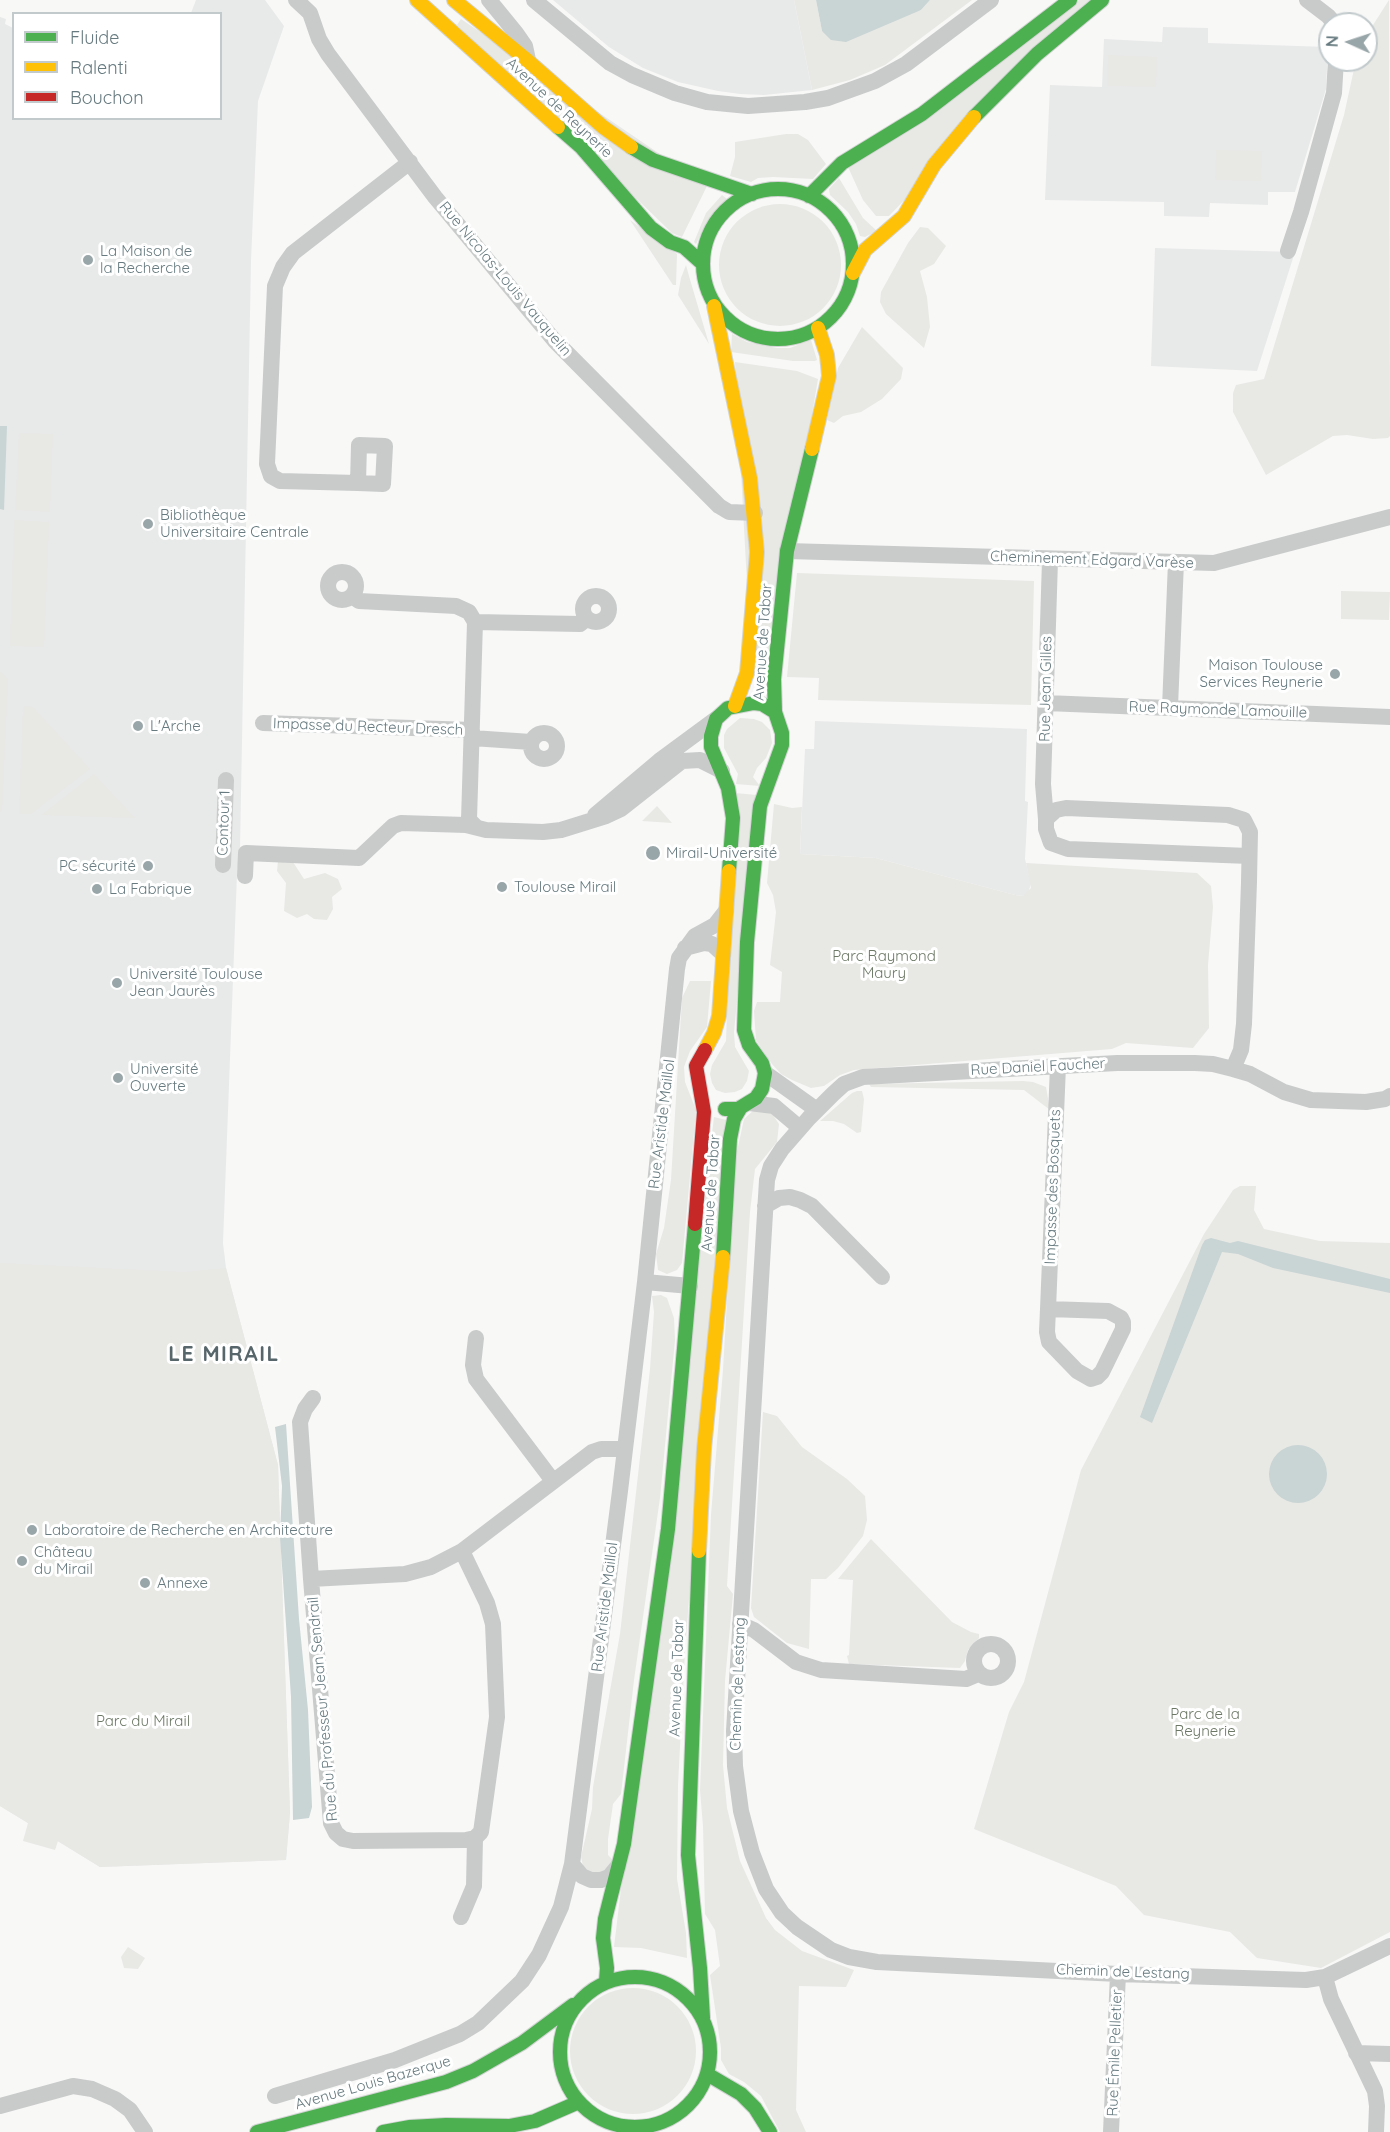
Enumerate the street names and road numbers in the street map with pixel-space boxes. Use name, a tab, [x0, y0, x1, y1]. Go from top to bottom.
street label: Avenue de Reynerie	[502, 54, 616, 162]
street label: Rue Nicolas-Louis Vauquelin	[435, 198, 575, 360]
street label: Cheminement Edgard Varèse	[990, 547, 1194, 573]
street label: Avenue de Tabar	[750, 583, 776, 701]
street label: Rue Jean Gilles	[1036, 636, 1056, 742]
street label: Rue Raymonde Lamouille	[1128, 698, 1308, 722]
street label: Impasse du Recteur Dresch	[273, 715, 463, 739]
street label: Contour 1	[214, 790, 234, 856]
street label: Rue Daniel Faucher	[970, 1054, 1106, 1080]
street label: Rue Aristide Maillol	[645, 1058, 679, 1190]
street label: Impasse des Bosquets	[1041, 1109, 1065, 1265]
street label: Avenue de Tabar	[698, 1134, 724, 1252]
street label: Rue Aristide Maillol	[588, 1541, 622, 1673]
street label: Rue du Professeur Jean Sendrail	[304, 1596, 342, 1822]
street label: Chemin de Lestang	[727, 1617, 749, 1751]
street label: Avenue de Tabar	[666, 1619, 688, 1737]
street label: Chemin de Lestang	[1056, 1961, 1190, 1983]
street label: Rue Émile Pelletier	[1104, 1989, 1126, 2117]
street label: Avenue Louis Bazerque	[293, 2052, 453, 2114]

